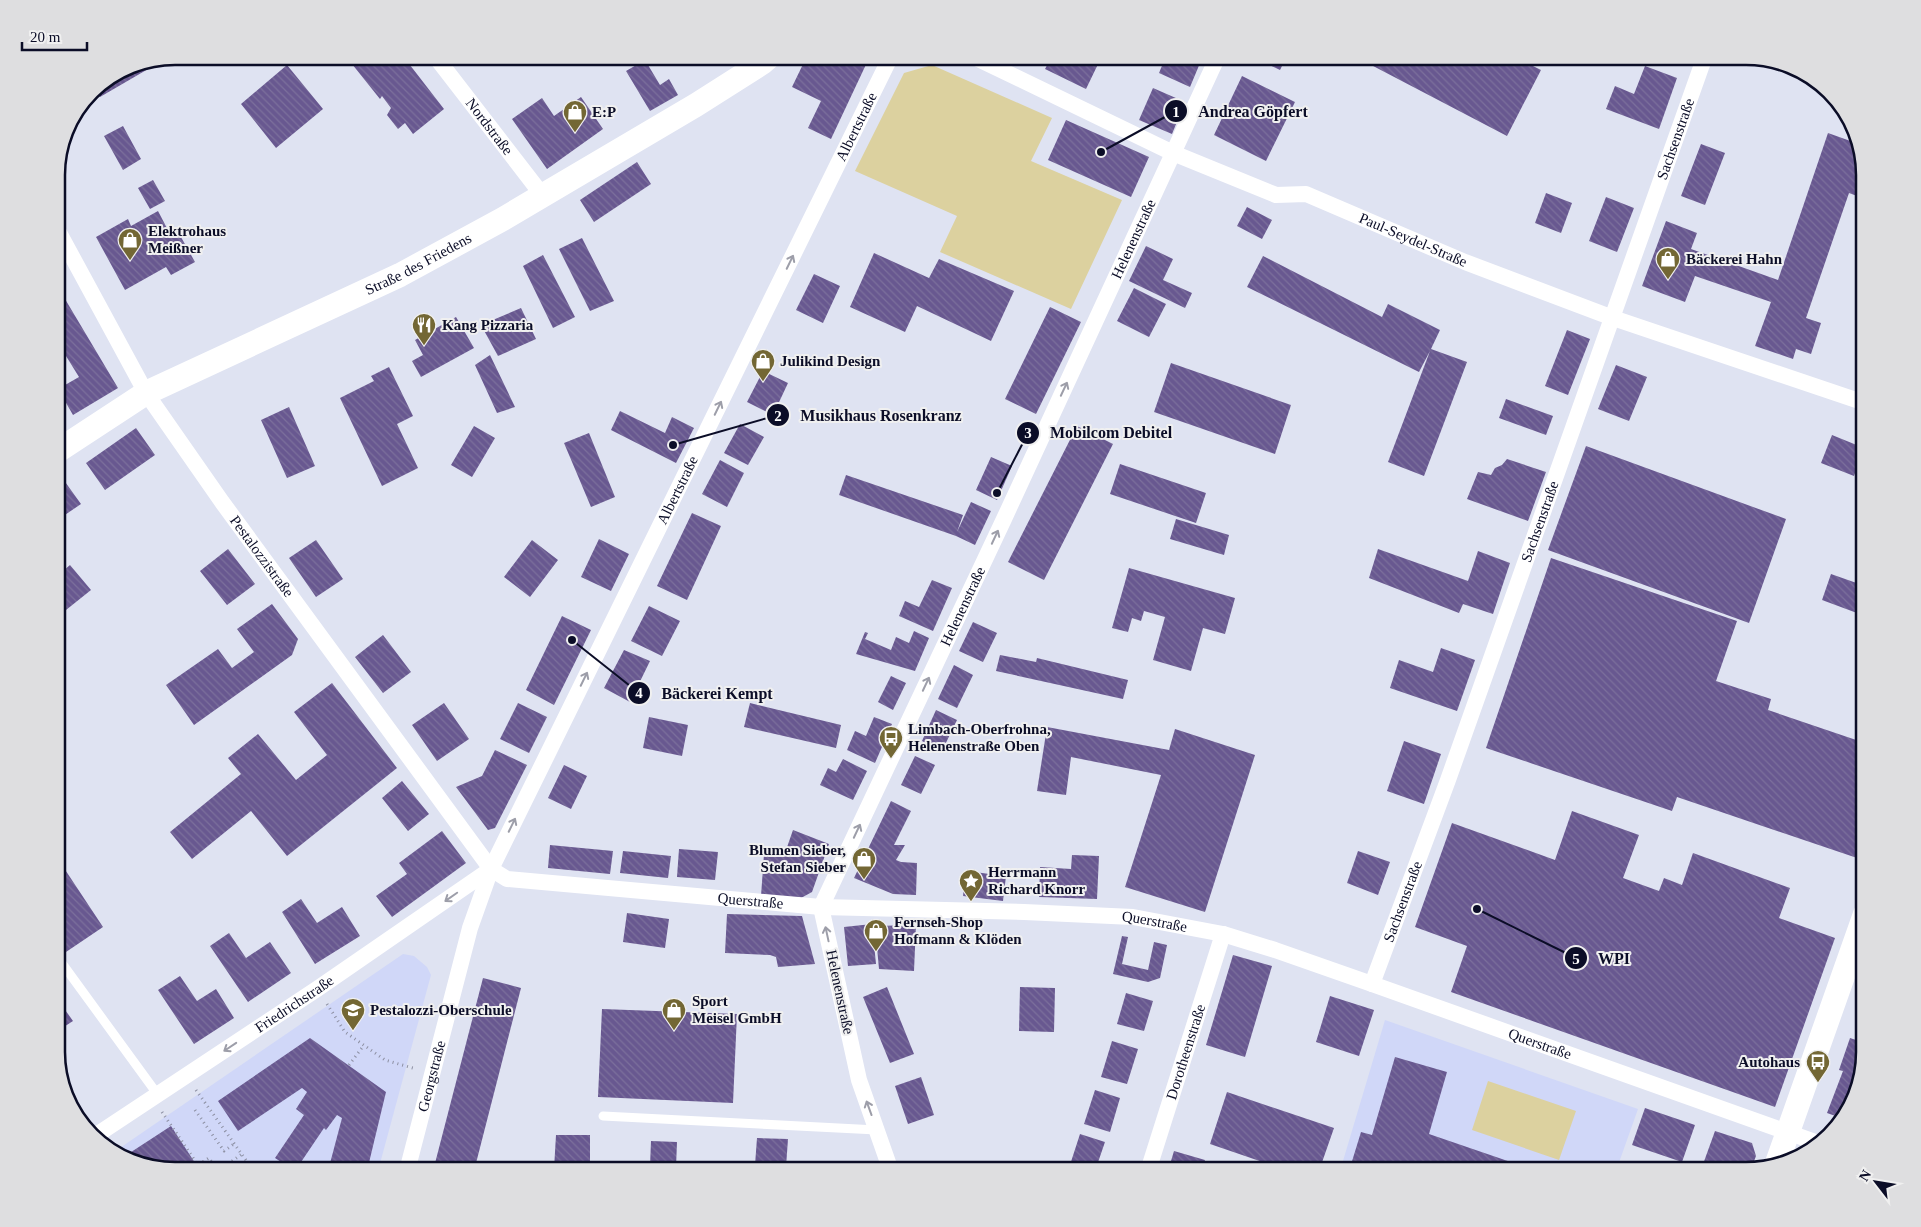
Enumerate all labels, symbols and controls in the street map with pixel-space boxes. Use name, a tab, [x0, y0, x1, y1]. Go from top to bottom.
scale bar	[22, 20, 88, 52]
text: 20 m	[30, 29, 61, 45]
street label: Albertstraße	[833, 90, 880, 163]
street label: Nordstraße	[463, 95, 516, 158]
callout: Andrea Göpfert	[1164, 96, 1318, 127]
street label: Sachsenstraße	[1654, 96, 1697, 182]
shop icon: E:P	[562, 99, 588, 133]
text: Andrea Göpfert	[1198, 103, 1308, 121]
place label: E:P	[592, 104, 616, 120]
text: 1	[1172, 104, 1180, 120]
street label: Helenenstraße	[1108, 196, 1159, 281]
street label: Paul-Seydel-Straße	[1357, 210, 1470, 270]
place label: Elektrohaus Meißner	[148, 223, 226, 256]
shop icon: Elektrohaus Meißner	[117, 227, 143, 261]
street label: Straße des Friedens	[363, 230, 474, 298]
shop icon: Bäckerei Hahn	[1655, 246, 1681, 280]
place label: Bäckerei Hahn	[1686, 251, 1783, 267]
one-way arrow	[785, 255, 795, 270]
restaurant icon: Kang Pizzaria	[411, 312, 437, 346]
place label: Kang Pizzaria	[442, 317, 534, 333]
shop icon: Julikind Design	[750, 348, 776, 382]
place label: Julikind Design	[780, 353, 881, 369]
one-way arrow	[1059, 382, 1069, 397]
callout: Musikhaus Rosenkranz	[765, 400, 972, 431]
one-way arrow	[714, 401, 723, 416]
text: Musikhaus Rosenkranz	[800, 407, 962, 424]
text: 2	[774, 408, 782, 424]
callout: Mobilcom Debitel	[1015, 417, 1183, 448]
text: Mobilcom Debitel	[1050, 424, 1173, 441]
text: 3	[1024, 425, 1032, 441]
street label: Albertstraße	[654, 453, 701, 527]
street label: Sachsenstraße	[1518, 478, 1562, 564]
street label: Pestalozzistraße	[227, 513, 297, 600]
one-way arrow	[991, 530, 1001, 545]
street label: Helenenstraße	[937, 564, 988, 649]
one-way arrow	[580, 672, 589, 687]
one-way arrow	[922, 677, 931, 692]
callout: Bäckerei Kempt	[626, 678, 783, 709]
text: 4	[635, 685, 643, 701]
text: Bäckerei Kempt	[661, 685, 773, 703]
place label: Limbach-Oberfrohna, Helenenstraße Oben	[908, 721, 1051, 754]
bus stop icon: Limbach-Oberfrohna, Helenenstraße Oben	[878, 725, 904, 759]
one-way arrow	[508, 818, 517, 833]
one-way arrow	[852, 824, 862, 839]
place label: Blumen Sieber, Stefan Sieber	[749, 842, 846, 875]
shop icon: Blumen Sieber, Stefan Sieber	[851, 846, 877, 880]
street label: Sachsenstraße	[1380, 859, 1425, 944]
place label: Herrmann Richard Knorr	[988, 864, 1085, 897]
place icon: Herrmann Richard Knorr	[958, 868, 984, 902]
street label: Querstraße	[717, 890, 784, 912]
one-way arrow	[444, 892, 458, 902]
street label: Querstraße	[1122, 909, 1189, 935]
place label: Fernseh-Shop Hofmann & Klöden	[894, 914, 1022, 947]
shop icon: Fernseh-Shop Hofmann & Klöden	[863, 918, 889, 952]
one-way arrow	[822, 926, 831, 942]
callout: WPI	[1563, 943, 1640, 974]
street label: Helenenstraße	[823, 948, 857, 1036]
text: WPI	[1598, 950, 1630, 967]
text: 5	[1572, 951, 1580, 967]
street label: Friedrichstraße	[252, 972, 337, 1036]
place label: Sport Meisel GmbH	[692, 993, 782, 1026]
school or university icon: Pestalozzi-Oberschule	[340, 997, 366, 1031]
shop icon: Sport Meisel GmbH	[661, 997, 687, 1031]
place label: Pestalozzi-Oberschule	[370, 1002, 512, 1018]
street label: Dorotheenstraße	[1163, 1002, 1208, 1102]
street label: Querstraße	[1506, 1025, 1574, 1063]
street label: Georgstraße	[415, 1038, 449, 1114]
one-way arrow	[223, 1042, 237, 1052]
bus stop icon: Autohaus	[1805, 1049, 1831, 1083]
place label: Autohaus	[1738, 1054, 1800, 1070]
one-way arrow	[864, 1101, 873, 1117]
north arrow	[1851, 1157, 1901, 1207]
text: N	[1856, 1167, 1874, 1184]

